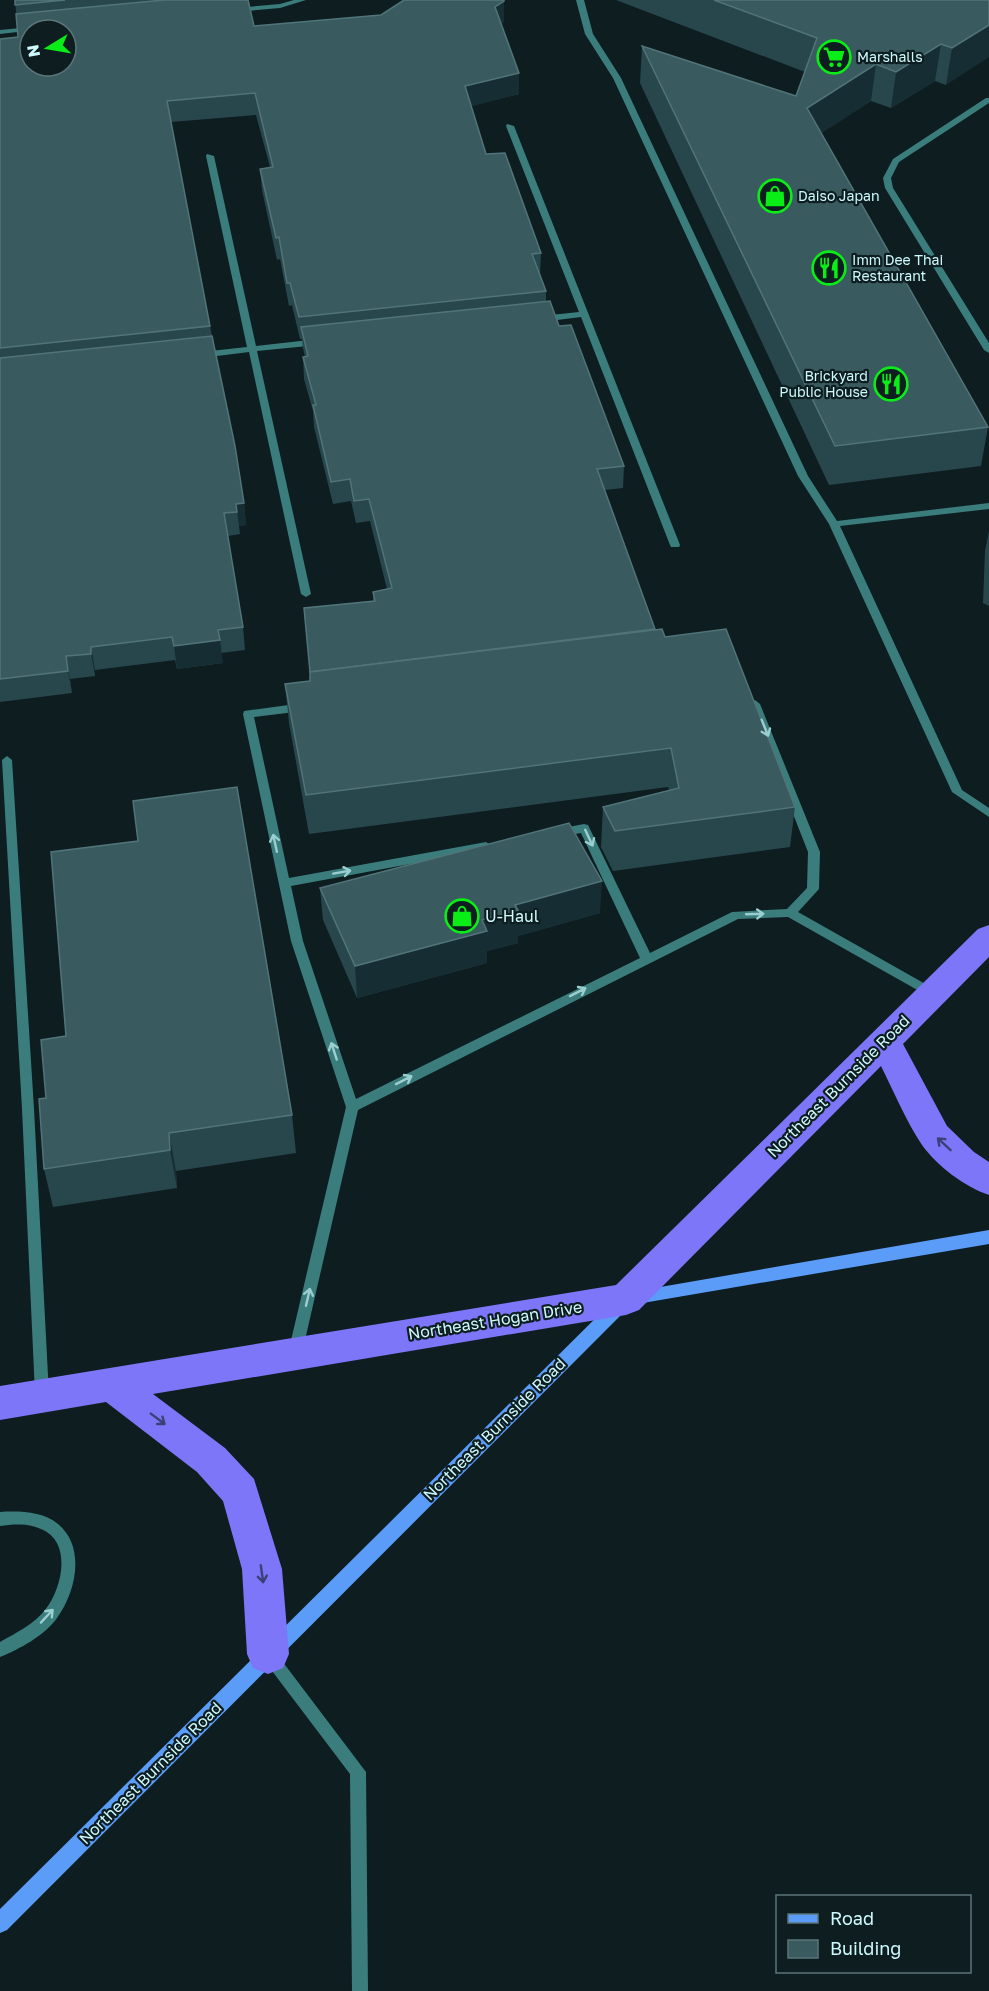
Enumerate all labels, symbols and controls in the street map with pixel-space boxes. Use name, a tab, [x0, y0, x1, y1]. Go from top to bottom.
north arrow	[18, 18, 78, 78]
supermarket icon: Marshalls	[816, 39, 852, 75]
text: N	[22, 43, 44, 59]
place label: Marshalls	[857, 48, 923, 65]
shop icon: Daiso Japan	[757, 178, 793, 214]
place label: Daiso Japan	[798, 187, 880, 204]
restaurant icon: Imm Dee Thai Restaurant	[811, 250, 847, 286]
place label: Imm Dee Thai Restaurant	[852, 251, 943, 284]
restaurant icon: Brickyard Public House	[873, 366, 909, 402]
place label: Brickyard Public House	[779, 367, 868, 400]
one-way arrow	[760, 719, 771, 737]
one-way arrow	[584, 828, 596, 846]
one-way arrow	[269, 834, 281, 853]
one-way arrow	[331, 866, 351, 877]
shop icon: U-Haul	[444, 898, 480, 934]
place label: U-Haul	[485, 906, 539, 926]
one-way arrow	[745, 909, 765, 920]
one-way arrow	[569, 986, 587, 998]
street label: Northeast Burnside Road	[763, 1011, 913, 1161]
one-way arrow	[327, 1042, 338, 1061]
one-way arrow	[395, 1074, 413, 1086]
one-way arrow	[936, 1137, 951, 1151]
one-way arrow	[302, 1288, 314, 1307]
street label: Northeast Hogan Drive	[407, 1296, 583, 1344]
street label: Northeast Burnside Road	[419, 1354, 569, 1504]
one-way arrow	[149, 1413, 165, 1426]
one-way arrow	[256, 1564, 267, 1583]
one-way arrow	[40, 1609, 54, 1624]
street label: Northeast Burnside Road	[75, 1698, 225, 1848]
legend	[776, 1895, 971, 1973]
text: Road	[830, 1907, 874, 1929]
text: Building	[830, 1937, 901, 1959]

